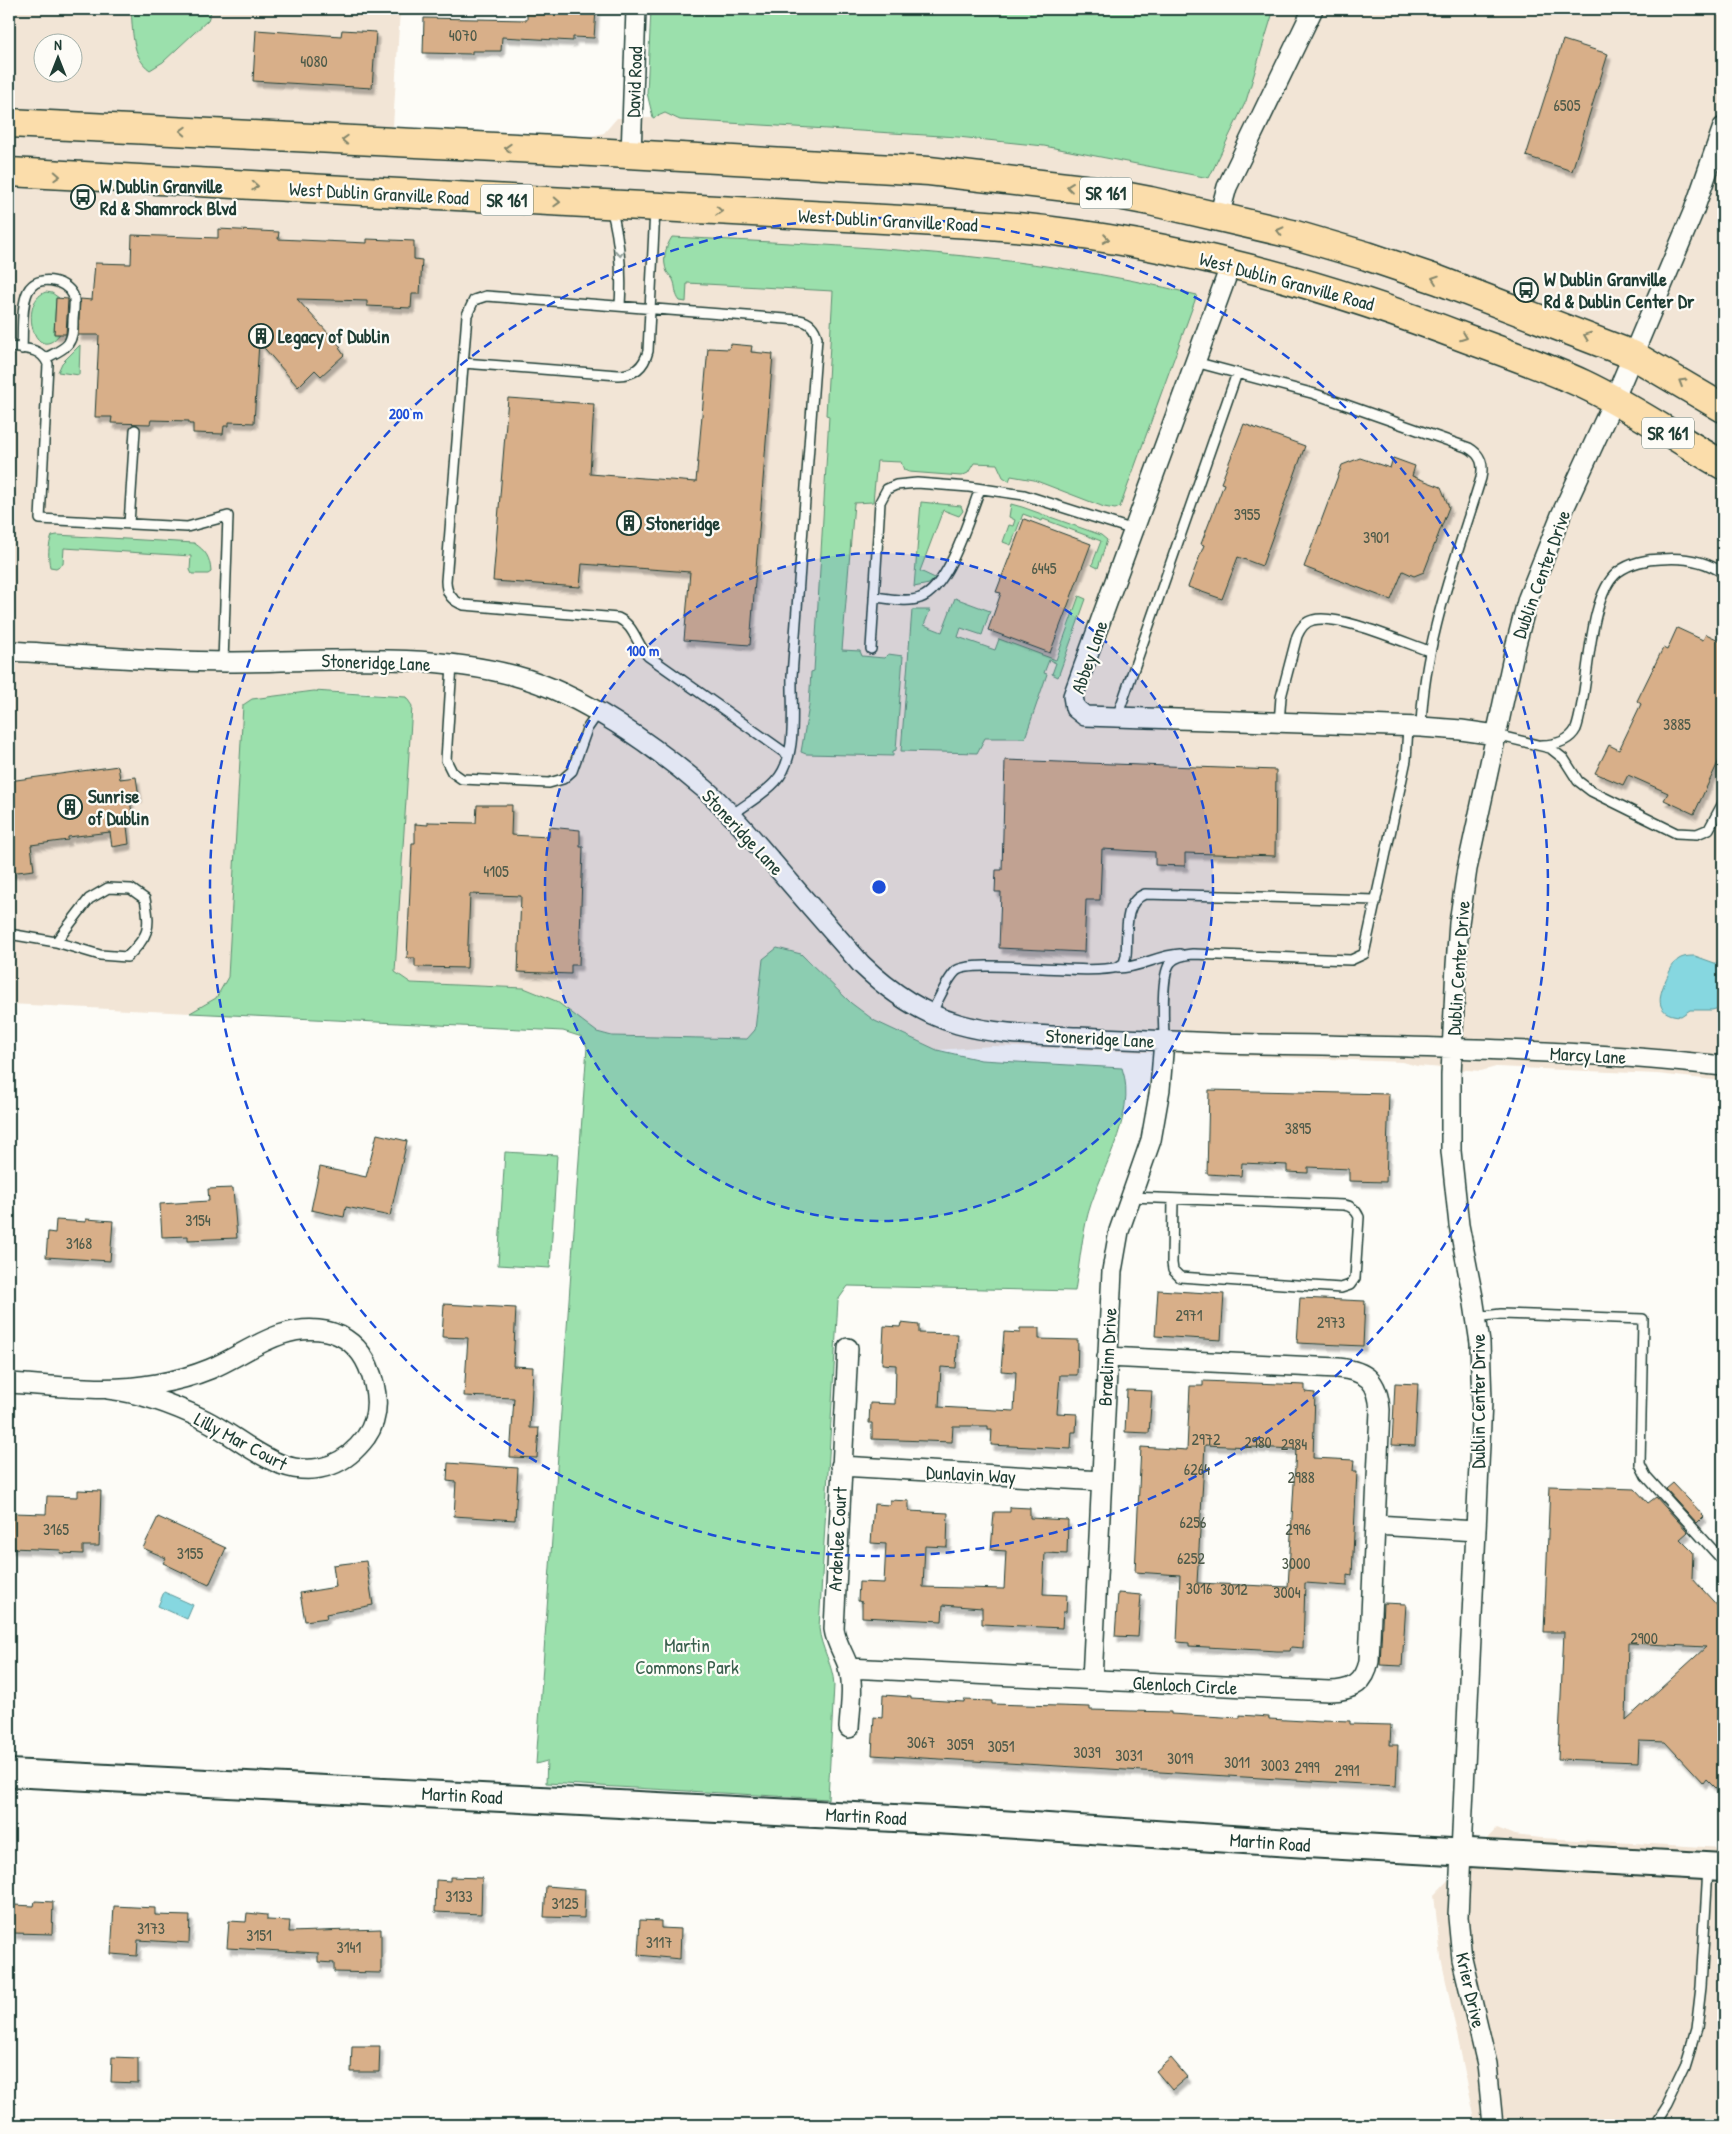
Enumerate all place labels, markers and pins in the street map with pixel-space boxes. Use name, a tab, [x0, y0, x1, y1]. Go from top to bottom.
place label: W Dublin Granville Rd & Shamrock Blvd	[100, 173, 237, 221]
bus stop icon: W Dublin Granville Rd & Shamrock Blvd	[70, 184, 96, 210]
place label: W Dublin Granville Rd & Dublin Center Dr	[1544, 266, 1695, 314]
bus stop icon: W Dublin Granville Rd & Dublin Center Dr	[1513, 277, 1539, 303]
building icon: Legacy of Dublin	[248, 323, 274, 349]
place label: Legacy of Dublin	[278, 323, 390, 350]
building icon: Stoneridge	[616, 510, 642, 536]
place label: Stoneridge	[646, 510, 721, 537]
place label: Sunrise of Dublin	[88, 783, 150, 831]
building icon: Sunrise of Dublin	[57, 794, 83, 820]
centre of rings	[870, 878, 888, 896]

